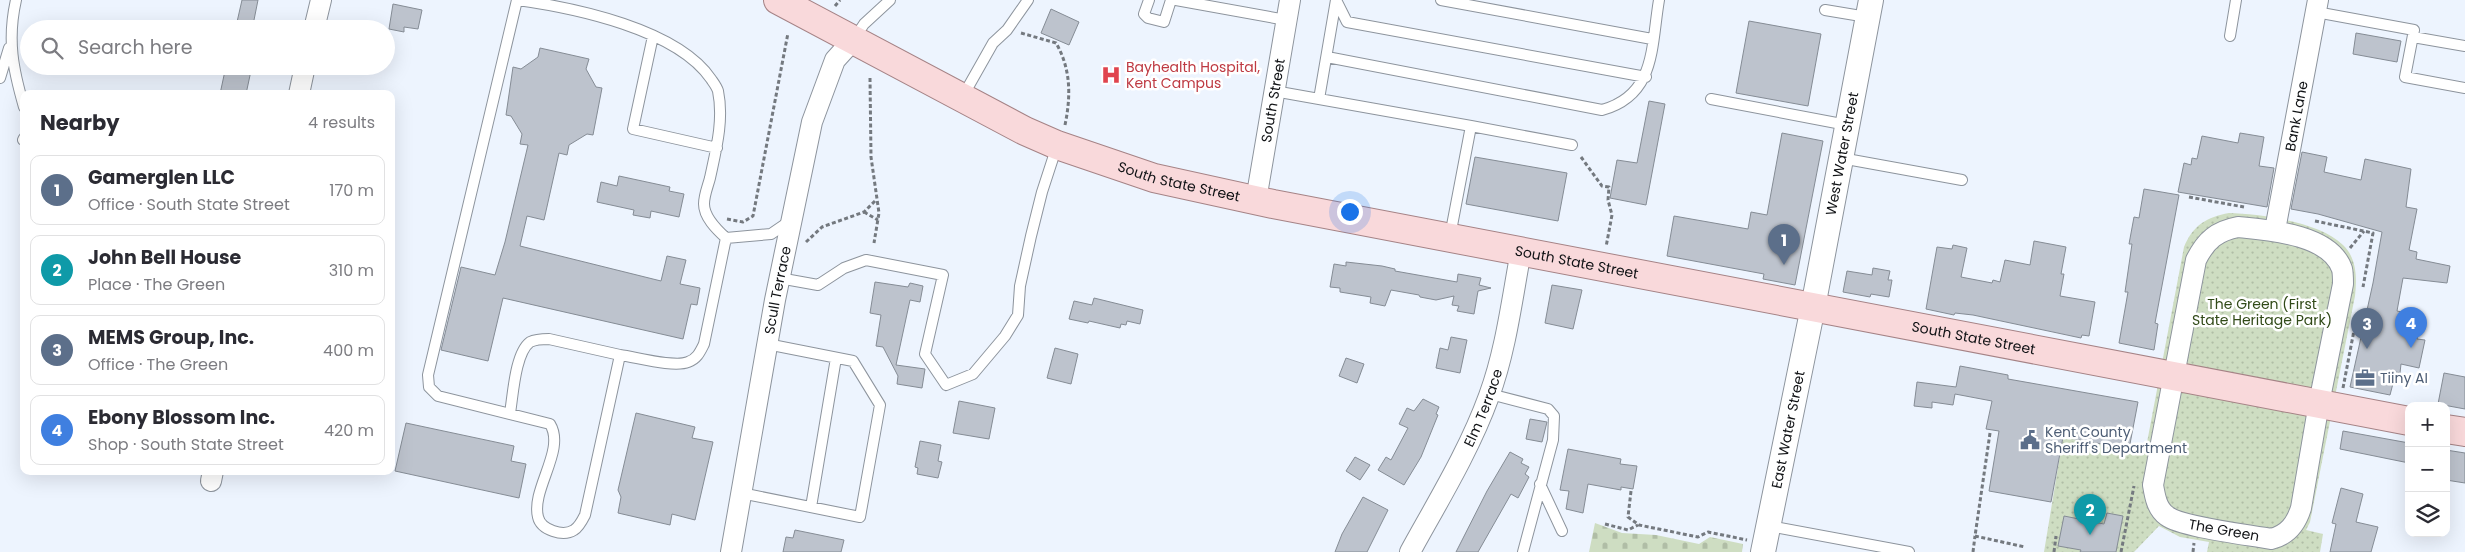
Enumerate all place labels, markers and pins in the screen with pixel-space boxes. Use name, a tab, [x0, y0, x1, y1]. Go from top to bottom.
place label: Bayhealth Hospital, Kent Campus	[1126, 57, 1260, 93]
hospital icon: Bayhealth Hospital, Kent Campus	[1100, 64, 1122, 86]
pin: 1	[1768, 224, 1800, 265]
pin: 4	[2395, 307, 2427, 348]
pin: 3	[2351, 308, 2383, 349]
office icon: Tiiny AI	[2354, 367, 2376, 389]
place label: Tiiny AI	[2380, 368, 2428, 388]
place label: Kent County Sheriff's Department	[2045, 422, 2187, 458]
public building icon: Kent County Sheriff's Department	[2019, 429, 2041, 451]
pin: 2	[2074, 494, 2106, 535]

